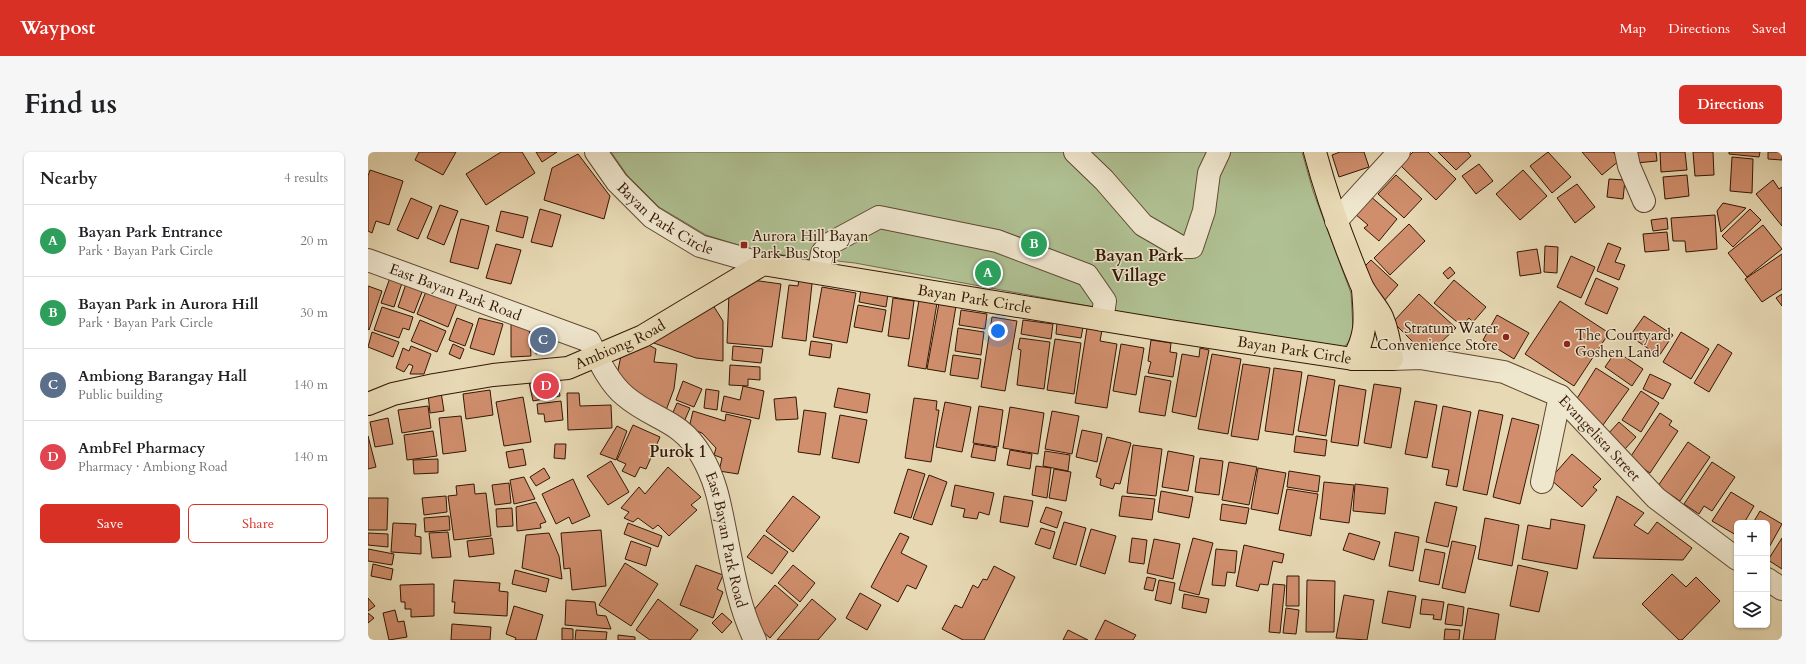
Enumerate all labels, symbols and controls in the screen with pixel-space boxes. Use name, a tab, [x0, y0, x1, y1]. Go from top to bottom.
text: Waypost	[20, 15, 95, 41]
text: Map	[1620, 19, 1646, 38]
text: Directions	[1668, 19, 1730, 38]
text: Saved	[1752, 19, 1786, 38]
text: Find us	[24, 85, 117, 123]
button: Directions	[1679, 85, 1782, 124]
text: Nearby	[40, 167, 97, 190]
text: 4 results	[284, 169, 328, 187]
street label: Bayan Park Circle	[613, 178, 716, 259]
text: Bayan Park Entrance	[78, 222, 223, 242]
place label: Aurora Hill Bayan Park Bus Stop	[752, 226, 869, 263]
pin: B	[1021, 229, 1047, 259]
text: A	[48, 232, 58, 250]
text: 20 m	[300, 232, 328, 250]
marker: Aurora Hill Bayan Park Bus Stop	[739, 240, 749, 250]
text: Park · Bayan Park Circle	[78, 242, 213, 260]
district label: Bayan Park Village	[1094, 244, 1184, 287]
pin: A	[975, 258, 1001, 288]
street label: East Bayan Park Road	[387, 259, 524, 325]
street label: Bayan Park Circle	[916, 280, 1033, 318]
text: Bayan Park in Aurora Hill	[78, 294, 258, 314]
text: B	[48, 304, 58, 322]
text: 30 m	[300, 304, 328, 322]
text: Park · Bayan Park Circle	[78, 314, 213, 332]
street label: Ambiong Road	[571, 315, 669, 374]
place label: Stratum Water Convenience Store	[1377, 318, 1499, 355]
your location	[988, 321, 1008, 341]
pin: C	[530, 325, 556, 355]
place label: The Courtyard Goshen Land	[1575, 325, 1671, 362]
street label: Bayan Park Circle	[1236, 331, 1353, 369]
marker: Stratum Water Convenience Store	[1501, 332, 1511, 342]
marker: The Courtyard Goshen Land	[1562, 339, 1572, 349]
text: Ambiong Barangay Hall	[78, 366, 247, 386]
pin: D	[533, 371, 559, 401]
text: C	[48, 376, 58, 394]
text: 140 m	[294, 376, 328, 394]
text: Public building	[78, 386, 163, 404]
street label: Evangelista Street	[1554, 391, 1645, 486]
text: AmbFel Pharmacy	[78, 438, 205, 458]
district label: Purok 1	[649, 441, 707, 463]
text: D	[47, 448, 59, 466]
text: 140 m	[294, 448, 328, 466]
text: Pharmacy · Ambiong Road	[78, 458, 228, 476]
street label: East Bayan Park Road	[701, 469, 752, 610]
button: Save	[40, 504, 180, 543]
button: Share	[188, 504, 328, 543]
map controls	[1734, 520, 1770, 628]
button: +	[1734, 520, 1770, 556]
button: −	[1734, 556, 1770, 592]
button: layers	[1734, 592, 1770, 628]

